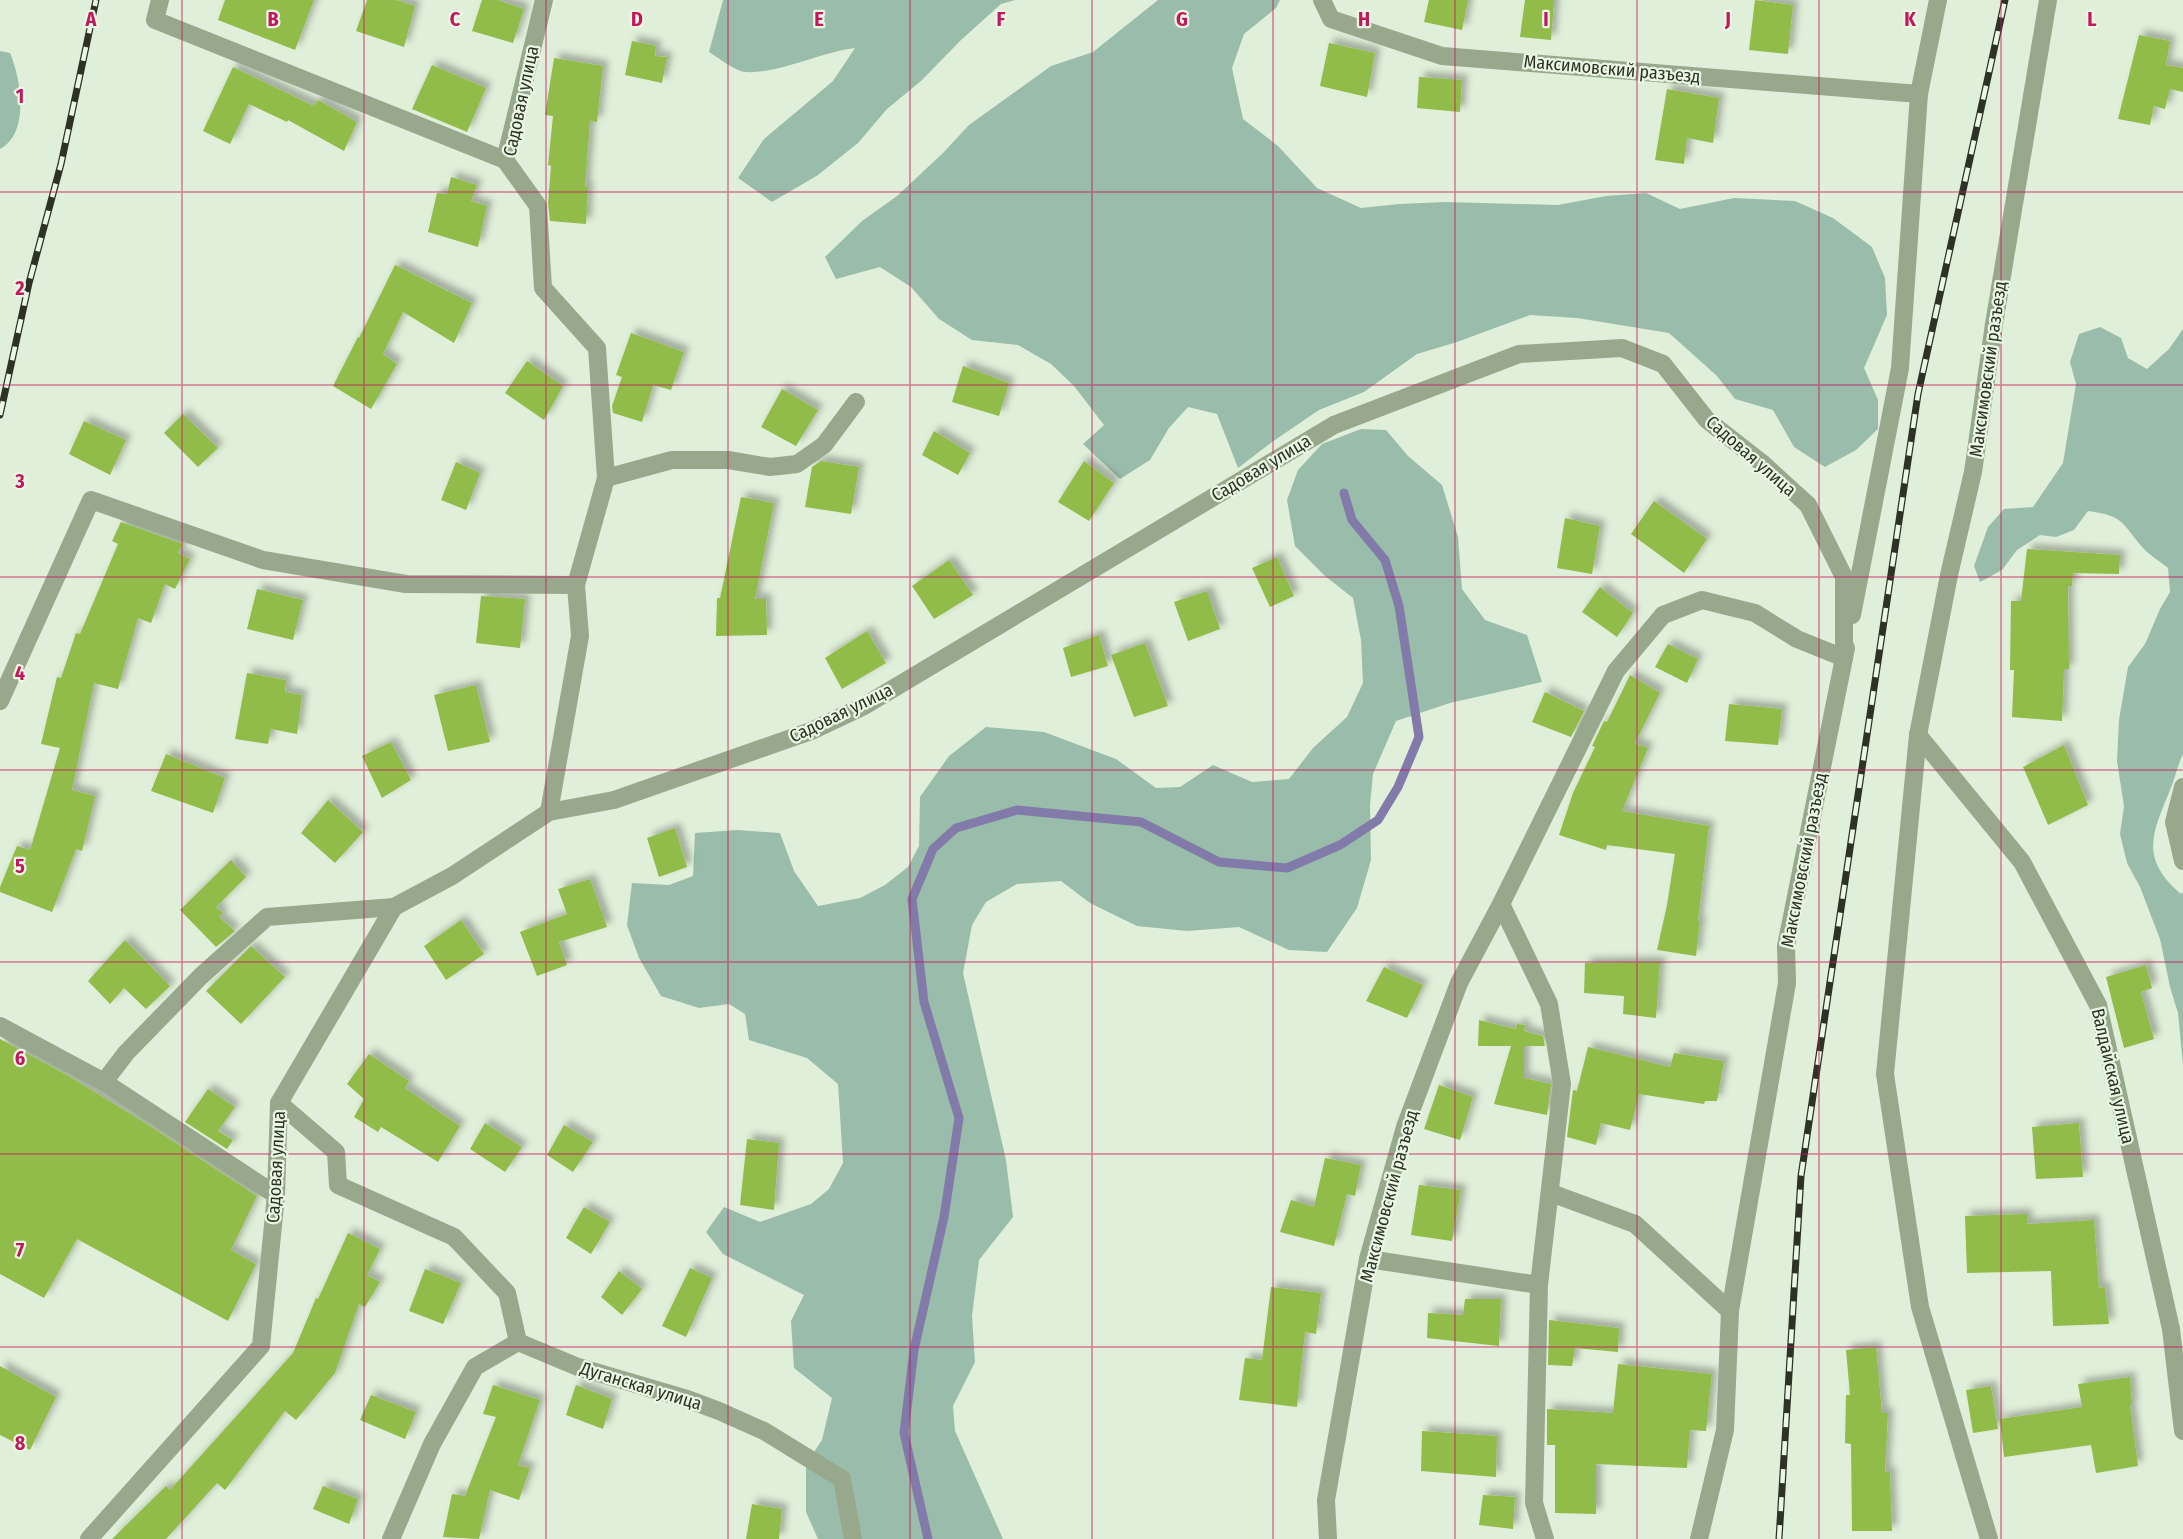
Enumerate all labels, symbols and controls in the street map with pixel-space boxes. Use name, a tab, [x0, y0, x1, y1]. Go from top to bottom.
text: A	[85, 7, 98, 31]
text: B	[267, 7, 279, 31]
text: C	[450, 7, 461, 31]
text: D	[631, 7, 643, 31]
text: E	[814, 7, 824, 31]
text: F	[997, 7, 1006, 31]
text: G	[1176, 7, 1188, 31]
text: H	[1358, 7, 1370, 31]
text: I	[1543, 7, 1549, 31]
text: J	[1724, 7, 1731, 31]
text: K	[1904, 7, 1916, 31]
text: L	[2087, 7, 2097, 31]
street label: Садовая улица	[499, 44, 543, 158]
street label: Максимовский разъезд	[1523, 50, 1701, 88]
text: 1	[16, 84, 24, 108]
text: 2	[14, 276, 25, 300]
street label: Максимовский разъезд	[1965, 280, 2011, 458]
street label: Садовая улица	[1701, 411, 1801, 501]
street label: Садовая улица	[1207, 430, 1315, 506]
text: 3	[14, 469, 25, 493]
text: 4	[15, 661, 25, 685]
street label: Садовая улица	[786, 678, 896, 747]
street label: Максимовский разъезд	[1776, 771, 1832, 949]
text: 5	[15, 854, 25, 878]
street label: Валдайская улица	[2087, 1006, 2139, 1146]
text: 6	[15, 1046, 25, 1070]
street label: Максимовский разъезд	[1355, 1108, 1423, 1284]
street label: Садовая улица	[262, 1110, 290, 1224]
text: 7	[16, 1238, 25, 1262]
street label: Дуганская улица	[577, 1357, 704, 1415]
text: 8	[15, 1431, 26, 1455]

